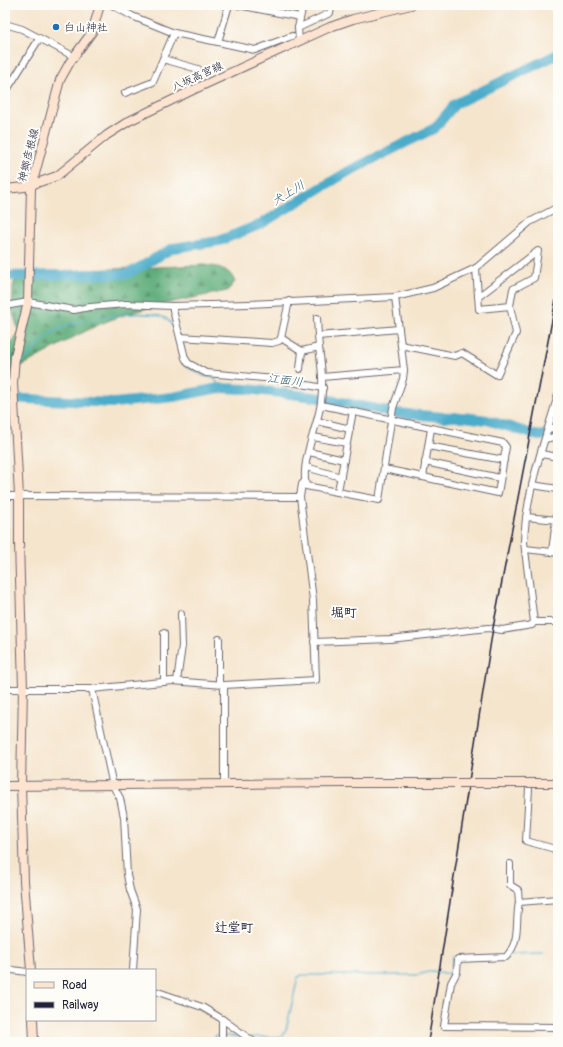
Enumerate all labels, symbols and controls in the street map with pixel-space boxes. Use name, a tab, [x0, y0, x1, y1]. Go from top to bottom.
place label: 白山神社	[64, 21, 108, 34]
marker: 白山神社	[51, 22, 61, 32]
street label: 八坂高宮線	[170, 59, 225, 94]
street label: 神郷彦根線	[16, 127, 41, 183]
water label: 犬上川	[269, 178, 308, 209]
water label: 江面川	[266, 371, 304, 390]
district label: 堀町	[331, 605, 357, 621]
district label: 辻堂町	[214, 920, 254, 936]
legend	[26, 969, 156, 1021]
text: Road	[62, 978, 87, 993]
text: Railway	[62, 998, 98, 1013]

